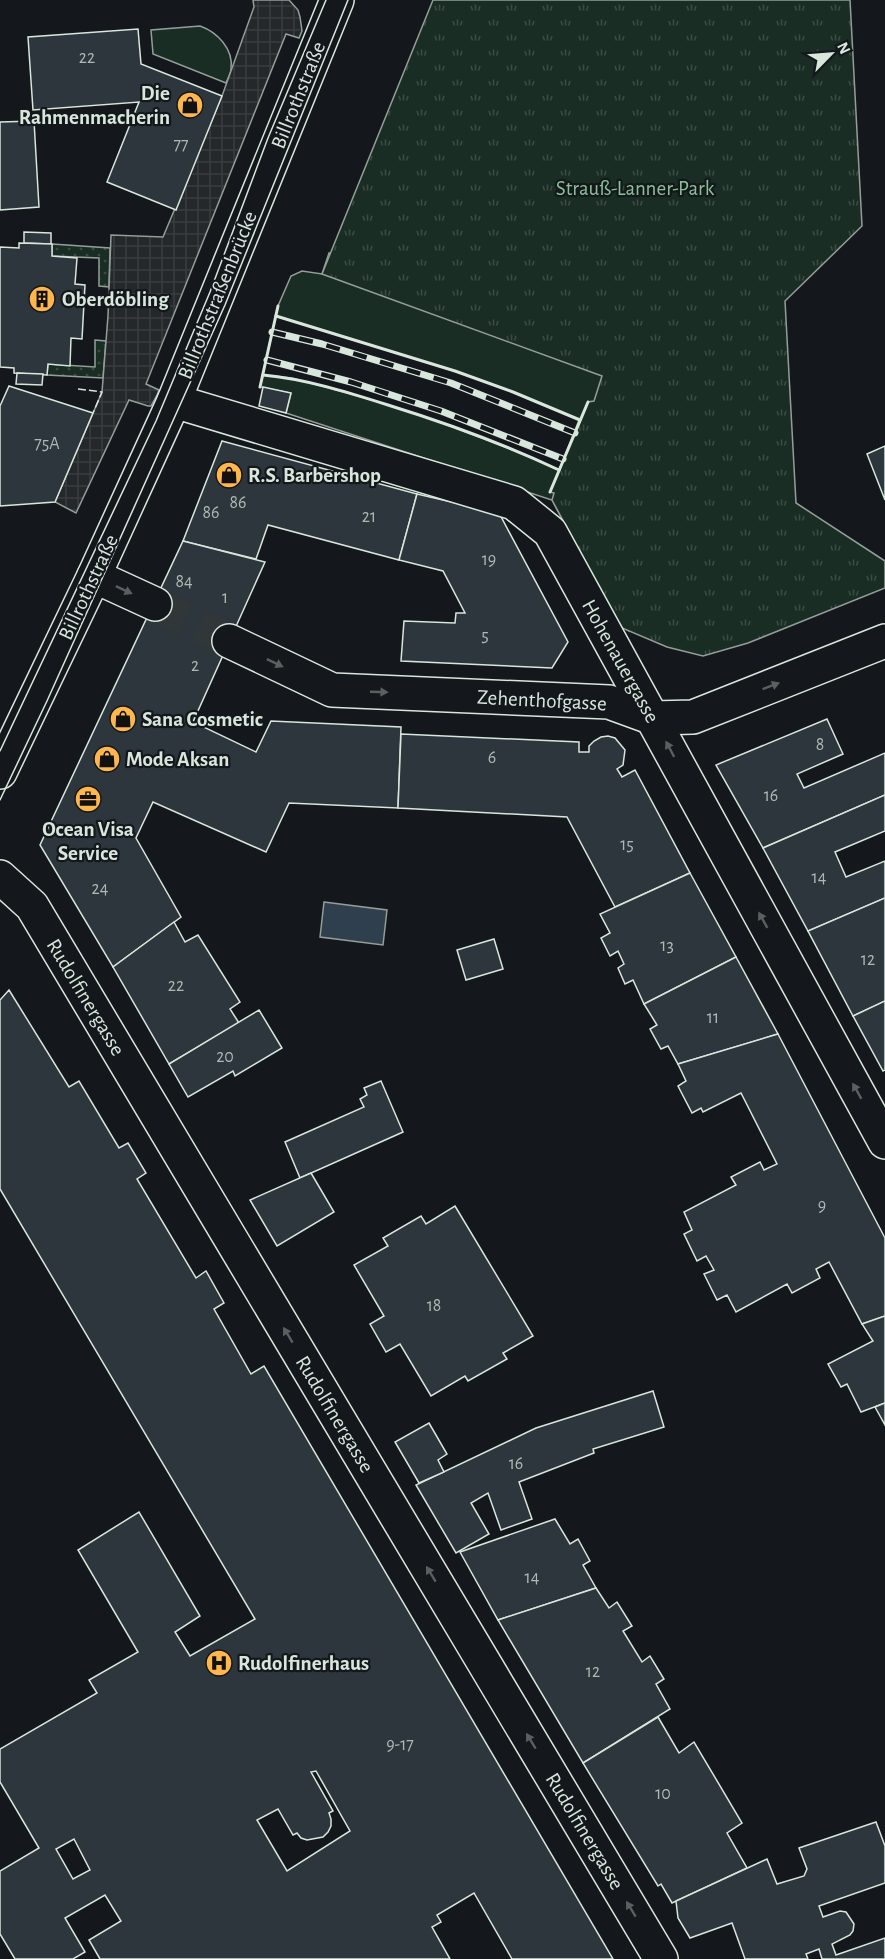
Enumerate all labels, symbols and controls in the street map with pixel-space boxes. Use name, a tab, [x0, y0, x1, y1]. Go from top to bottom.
north arrow	[801, 24, 861, 84]
street label: Billrothstraße	[267, 39, 329, 152]
text: N	[834, 40, 853, 57]
house number: 22	[79, 49, 95, 67]
place label: Die Rahmenmacherin	[19, 83, 170, 128]
shop icon: Die Rahmenmacherin	[175, 90, 205, 120]
house number: 77	[173, 136, 189, 154]
park label: Strauß-Lanner-Park	[556, 178, 715, 199]
street label: Billrothstraßenbrücke	[174, 208, 261, 382]
building icon: Oberdöbling	[27, 284, 57, 314]
place label: Oberdöbling	[62, 289, 169, 310]
house number: 75A	[34, 435, 60, 453]
shop icon: R.S. Barbershop	[214, 460, 244, 490]
place label: R.S. Barbershop	[248, 465, 381, 486]
house number: 86	[230, 494, 247, 512]
house number: 86	[203, 504, 220, 522]
house number: 21	[362, 508, 376, 526]
street label: Billrothstraße	[55, 531, 122, 643]
house number: 19	[482, 551, 496, 569]
house number: 84	[175, 573, 193, 591]
one-way arrow	[116, 586, 133, 595]
house number: 1	[222, 589, 228, 607]
street label: Hohenauergasse	[578, 596, 663, 726]
house number: 5	[481, 627, 489, 645]
house number: 2	[191, 657, 199, 675]
one-way arrow	[266, 658, 284, 668]
one-way arrow	[763, 681, 781, 691]
street label: Zehenthofgasse	[477, 687, 607, 714]
one-way arrow	[369, 688, 388, 697]
shop icon: Sana Cosmetic	[108, 704, 138, 734]
place label: Sana Cosmetic	[142, 709, 263, 730]
house number: 8	[816, 736, 824, 754]
one-way arrow	[665, 740, 675, 757]
shop icon: Mode Aksan	[92, 744, 122, 774]
place label: Mode Aksan	[126, 749, 229, 770]
house number: 6	[488, 749, 496, 767]
office icon: Ocean Visa Service	[73, 784, 103, 814]
house number: 16	[764, 787, 778, 805]
place label: Ocean Visa Service	[42, 819, 134, 864]
house number: 15	[620, 836, 634, 854]
house number: 14	[812, 869, 827, 887]
house number: 24	[92, 880, 109, 898]
one-way arrow	[758, 911, 768, 928]
street label: Rudolfinergasse	[43, 935, 129, 1059]
house number: 13	[660, 937, 674, 955]
house number: 12	[861, 951, 875, 969]
house number: 22	[168, 977, 184, 995]
house number: 11	[707, 1009, 719, 1027]
house number: 20	[216, 1048, 234, 1066]
one-way arrow	[852, 1082, 862, 1099]
house number: 9	[818, 1197, 826, 1215]
house number: 18	[427, 1297, 441, 1315]
one-way arrow	[282, 1327, 293, 1343]
street label: Rudolfinergasse	[292, 1352, 378, 1476]
house number: 16	[509, 1455, 523, 1473]
one-way arrow	[425, 1566, 436, 1582]
house number: 14	[525, 1569, 540, 1587]
hospital icon: Rudolfinerhaus	[204, 1648, 234, 1678]
place label: Rudolfinerhaus	[238, 1653, 369, 1674]
house number: 12	[586, 1663, 600, 1681]
one-way arrow	[525, 1733, 536, 1749]
house number: 9-17	[386, 1736, 414, 1754]
street label: Rudolfinergasse	[542, 1769, 628, 1893]
house number: 10	[655, 1785, 671, 1803]
one-way arrow	[626, 1900, 636, 1917]

